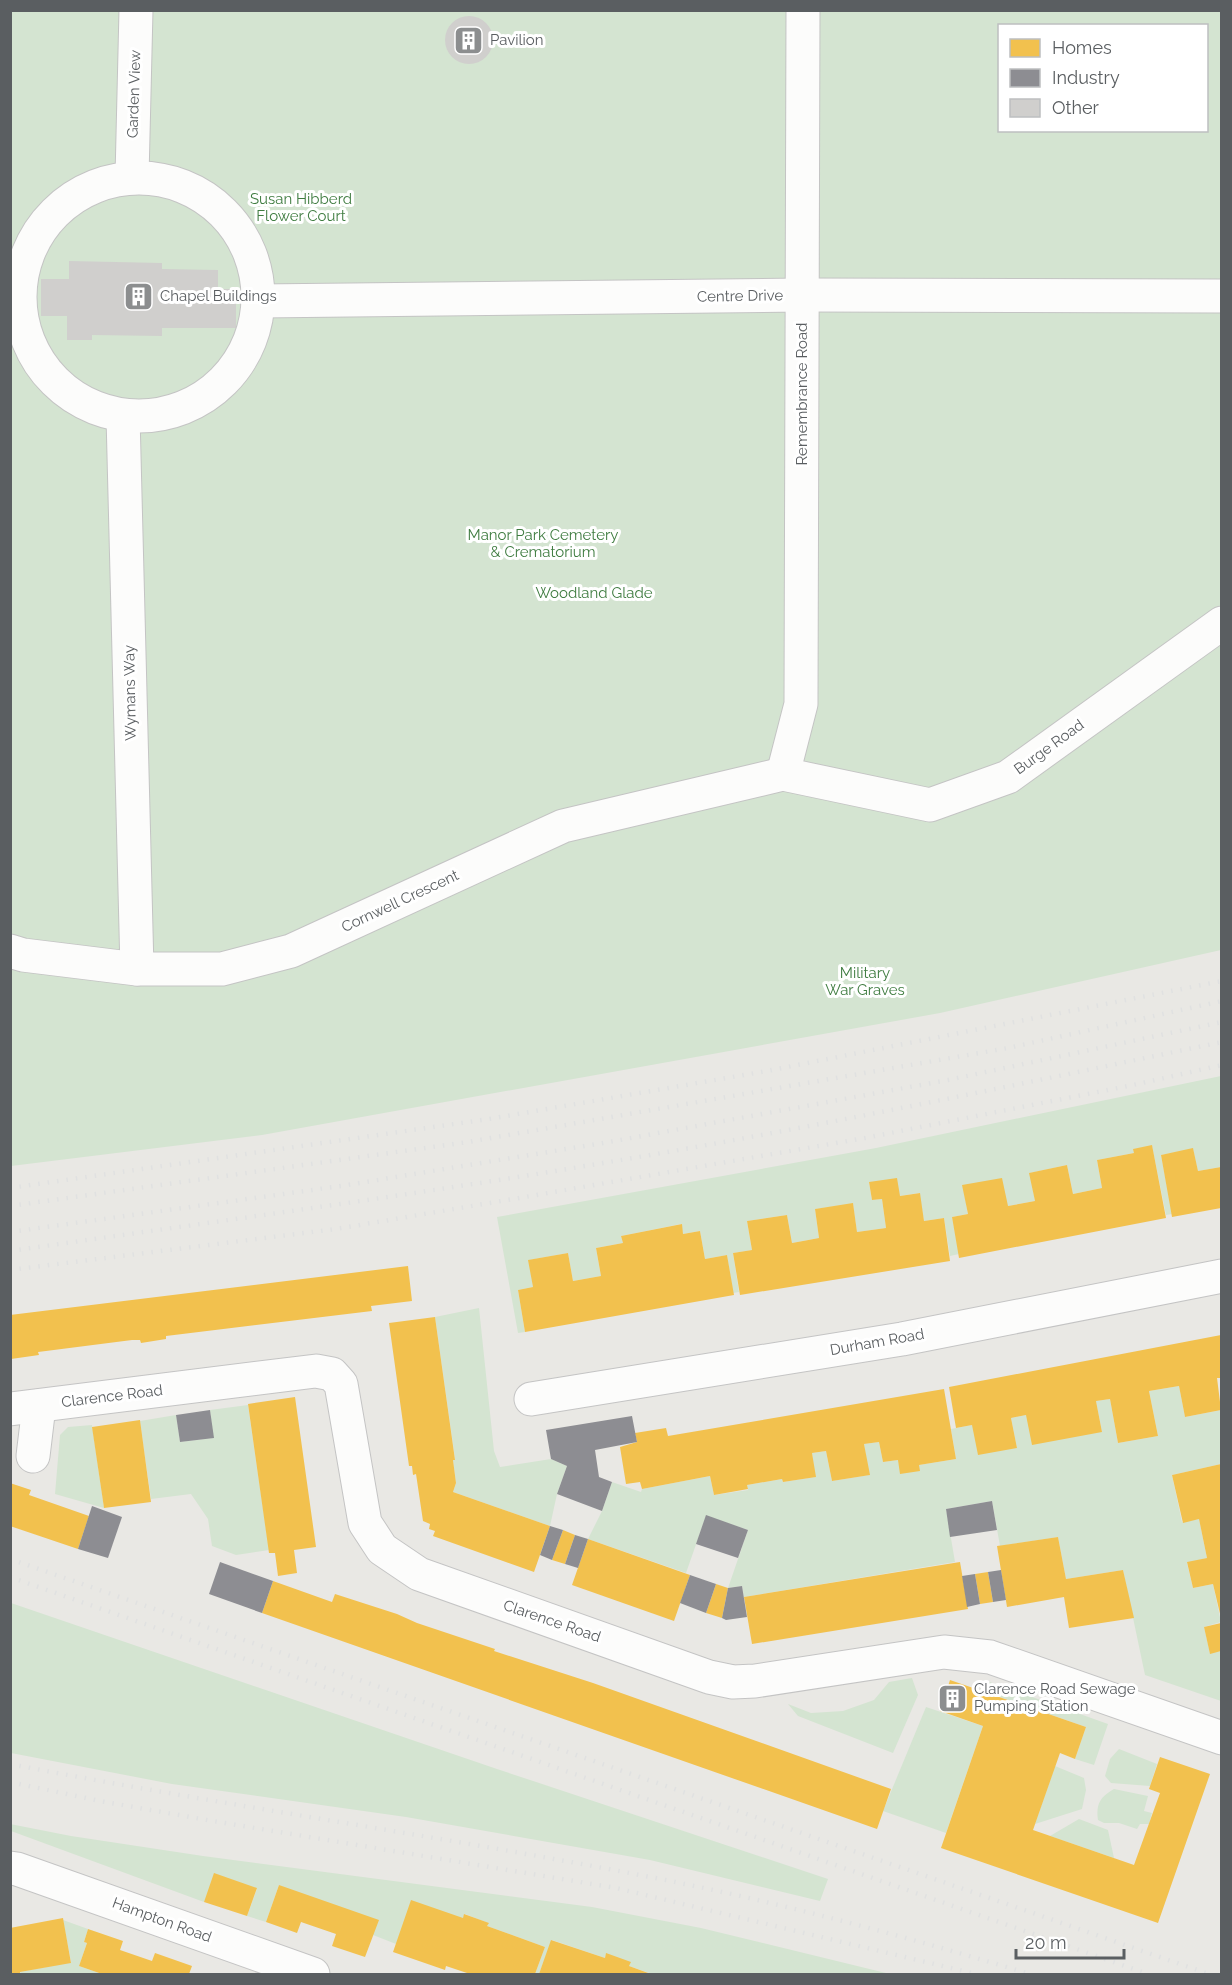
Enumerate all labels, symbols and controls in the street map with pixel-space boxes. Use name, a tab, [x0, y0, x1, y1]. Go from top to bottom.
building icon: Pavilion	[453, 24, 485, 56]
legend	[998, 24, 1208, 132]
place label: Pavilion	[490, 31, 543, 49]
text: Homes	[1052, 37, 1112, 58]
street label: Garden View	[123, 50, 145, 138]
text: Industry	[1052, 67, 1120, 88]
text: Other	[1052, 97, 1100, 118]
park label: Susan Hibberd Flower Court	[250, 190, 352, 225]
building icon: Chapel Buildings	[123, 280, 155, 312]
street label: Centre Drive	[697, 286, 783, 306]
place label: Chapel Buildings	[160, 287, 277, 305]
street label: Remembrance Road	[793, 323, 811, 465]
park label: Manor Park Cemetery & Crematorium	[468, 526, 618, 561]
park label: Woodland Glade	[535, 584, 653, 602]
street label: Wymans Way	[120, 645, 140, 741]
street label: Burge Road	[1011, 716, 1087, 778]
street label: Cornwell Crescent	[338, 866, 462, 936]
park label: Military War Graves	[825, 964, 905, 999]
street label: Durham Road	[828, 1325, 926, 1359]
street label: Clarence Road	[60, 1381, 164, 1411]
street label: Clarence Road	[501, 1596, 603, 1646]
place label: Clarence Road Sewage Pumping Station	[974, 1680, 1136, 1715]
building icon: Clarence Road Sewage Pumping Station	[937, 1682, 969, 1714]
street label: Hampton Road	[110, 1894, 214, 1946]
scale bar	[1016, 1922, 1124, 1960]
text: 20 m	[1025, 1932, 1067, 1953]

